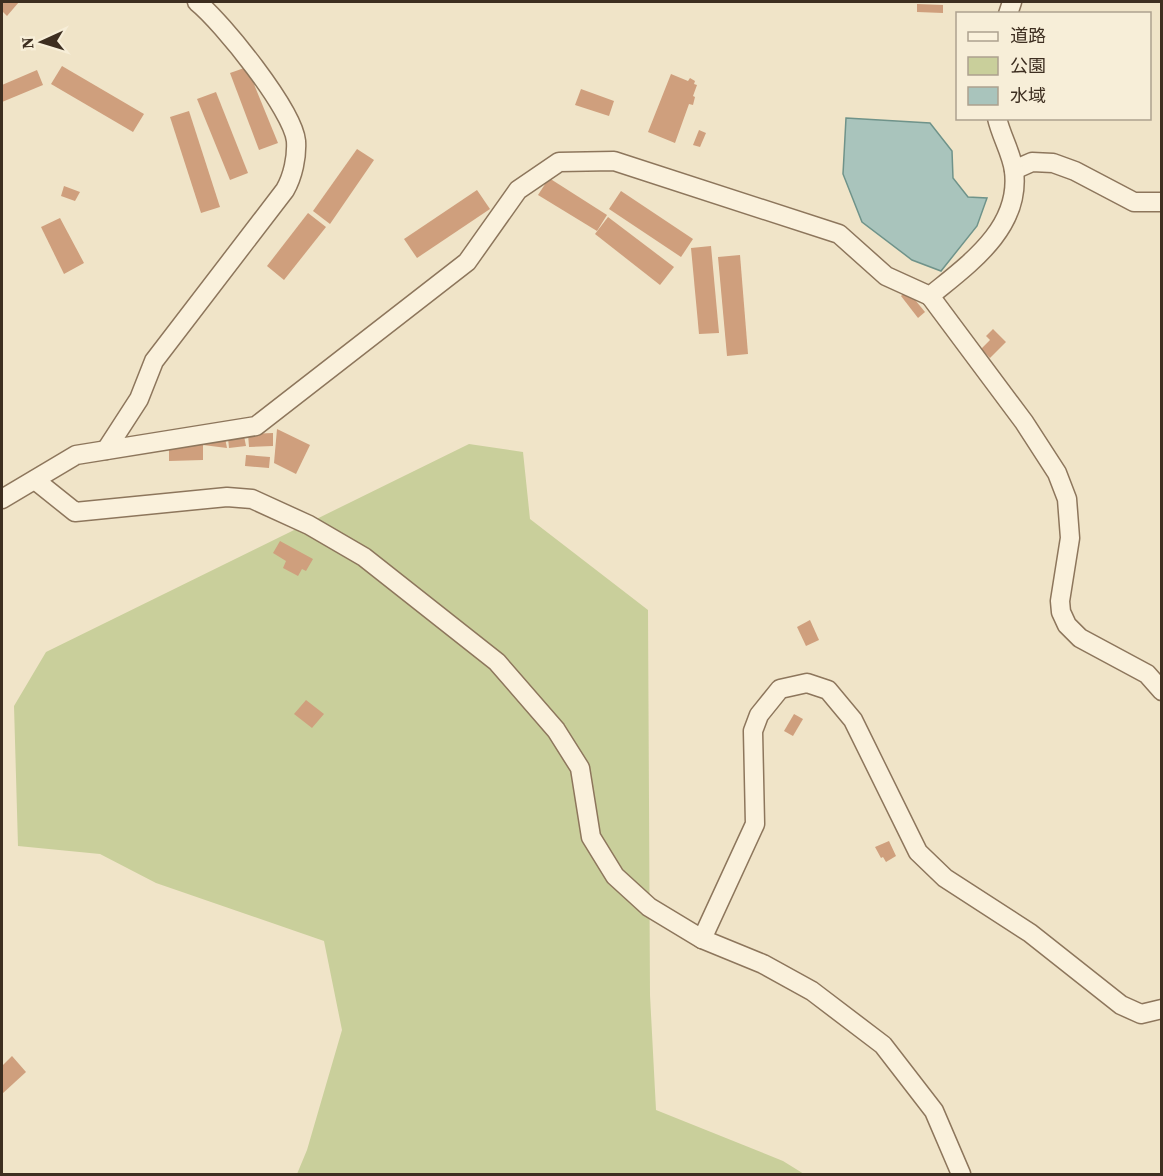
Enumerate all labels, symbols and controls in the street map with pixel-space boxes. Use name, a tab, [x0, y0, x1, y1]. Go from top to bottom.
north arrow	[12, 12, 72, 72]
legend	[956, 12, 1151, 120]
text: 道路	[1010, 23, 1046, 48]
text: N	[16, 36, 38, 50]
text: 公園	[1010, 53, 1046, 78]
text: 水域	[1010, 83, 1046, 108]

